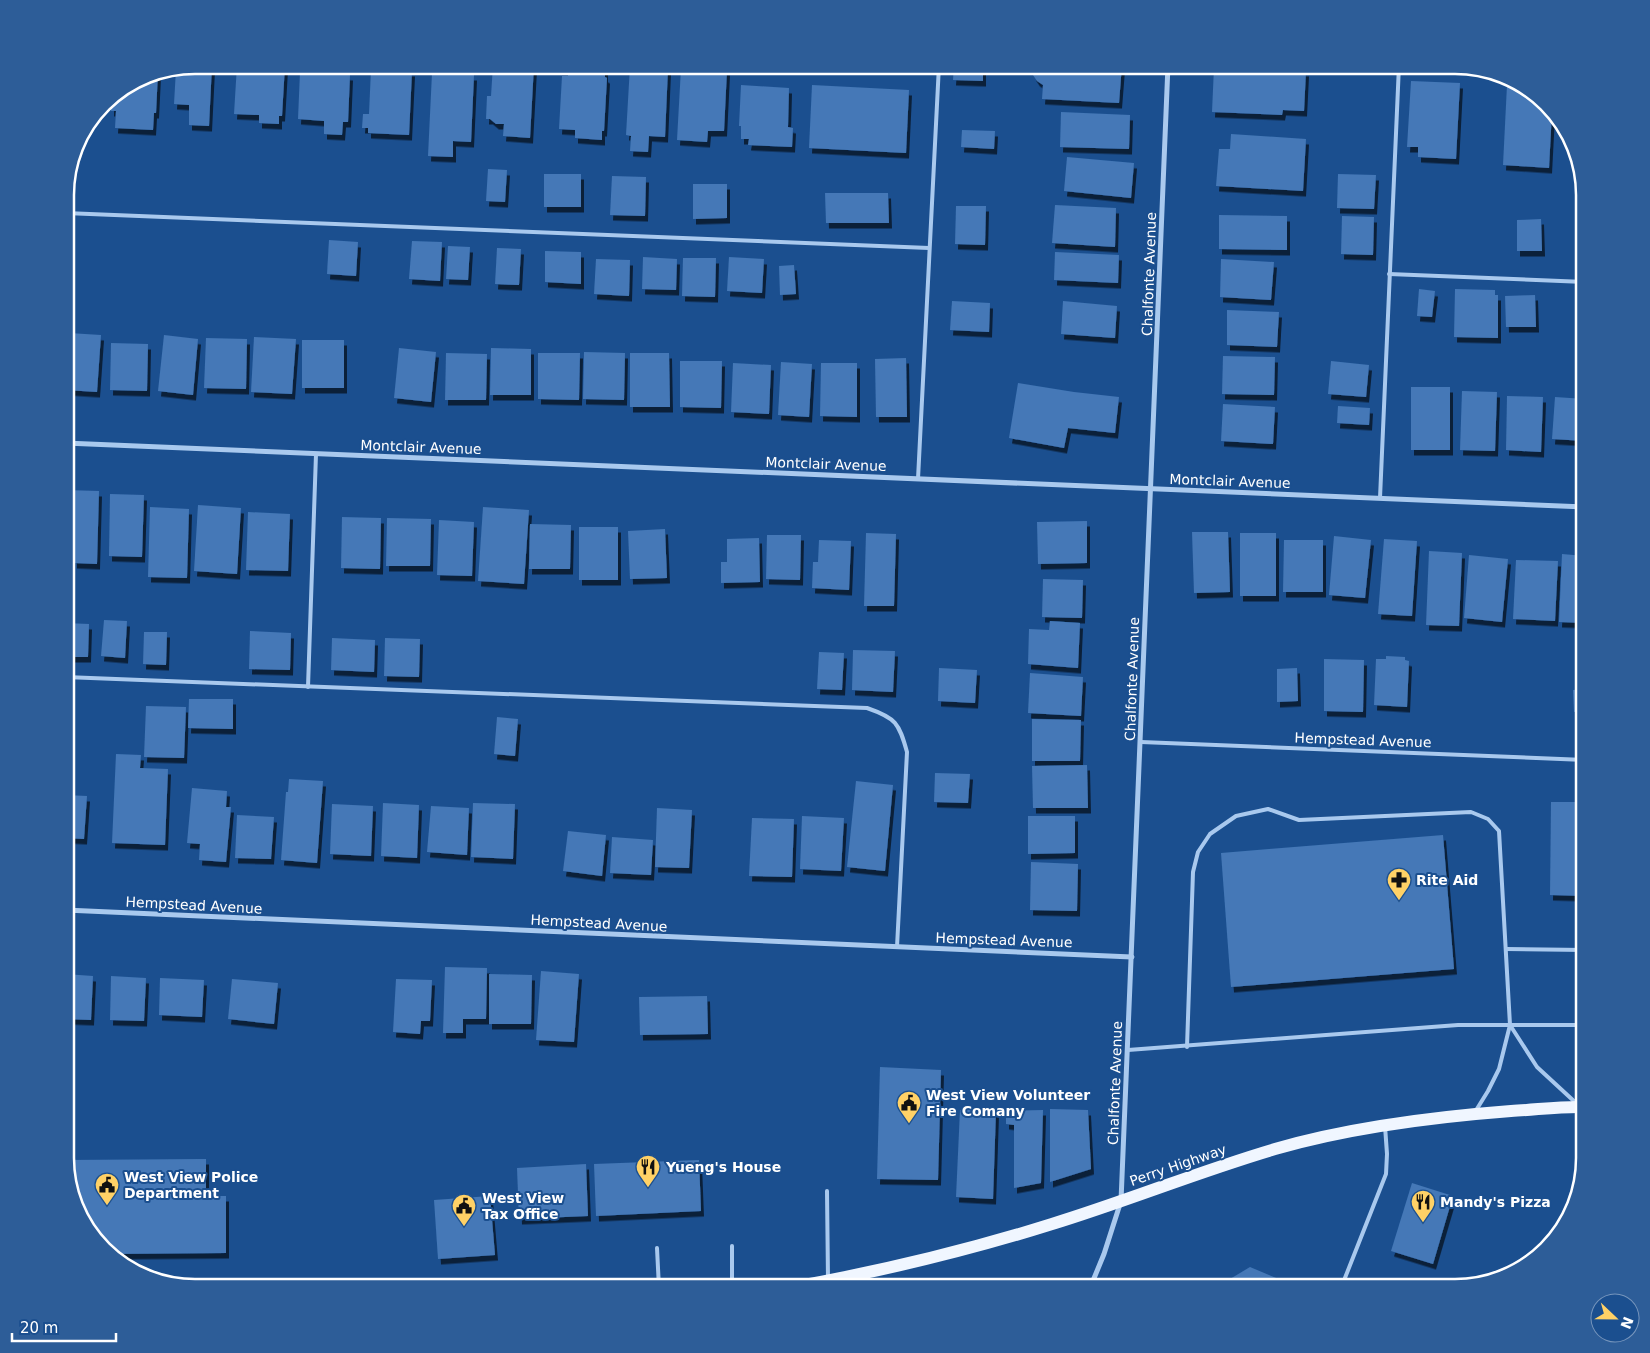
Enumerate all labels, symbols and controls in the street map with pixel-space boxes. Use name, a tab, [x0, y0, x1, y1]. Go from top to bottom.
street label: Chalfonte Avenue	[1139, 212, 1159, 336]
street label: Montclair Avenue	[360, 437, 482, 457]
street label: Montclair Avenue	[765, 454, 887, 474]
street label: Montclair Avenue	[1169, 471, 1291, 491]
street label: Chalfonte Avenue	[1122, 617, 1142, 741]
street label: Hempstead Avenue	[1294, 730, 1432, 750]
pharmacy icon: Rite Aid	[1386, 867, 1412, 901]
place label: Rite Aid	[1416, 872, 1478, 888]
street label: Hempstead Avenue	[125, 893, 263, 917]
street label: Hempstead Avenue	[530, 911, 668, 935]
street label: Hempstead Avenue	[935, 930, 1073, 950]
street label: Chalfonte Avenue	[1105, 1021, 1125, 1145]
place label: West View Volunteer Fire Comany	[926, 1087, 1090, 1119]
public building icon: West View Volunteer Fire Comany	[896, 1090, 922, 1124]
street label: Perry Highway	[1128, 1141, 1228, 1189]
restaurant icon: Yueng's House	[635, 1154, 661, 1188]
place label: Yueng's House	[665, 1159, 781, 1175]
place label: West View Police Department	[124, 1169, 258, 1201]
public building icon: West View Police Department	[94, 1172, 120, 1206]
restaurant icon: Mandy's Pizza	[1410, 1189, 1436, 1223]
place label: West View Tax Office	[482, 1190, 564, 1222]
public building icon: West View Tax Office	[451, 1193, 477, 1227]
place label: Mandy's Pizza	[1440, 1194, 1551, 1210]
north arrow	[1590, 1293, 1640, 1343]
scale bar	[12, 1310, 116, 1342]
text: N	[1617, 1314, 1637, 1331]
text: 20 m	[20, 1319, 58, 1337]

